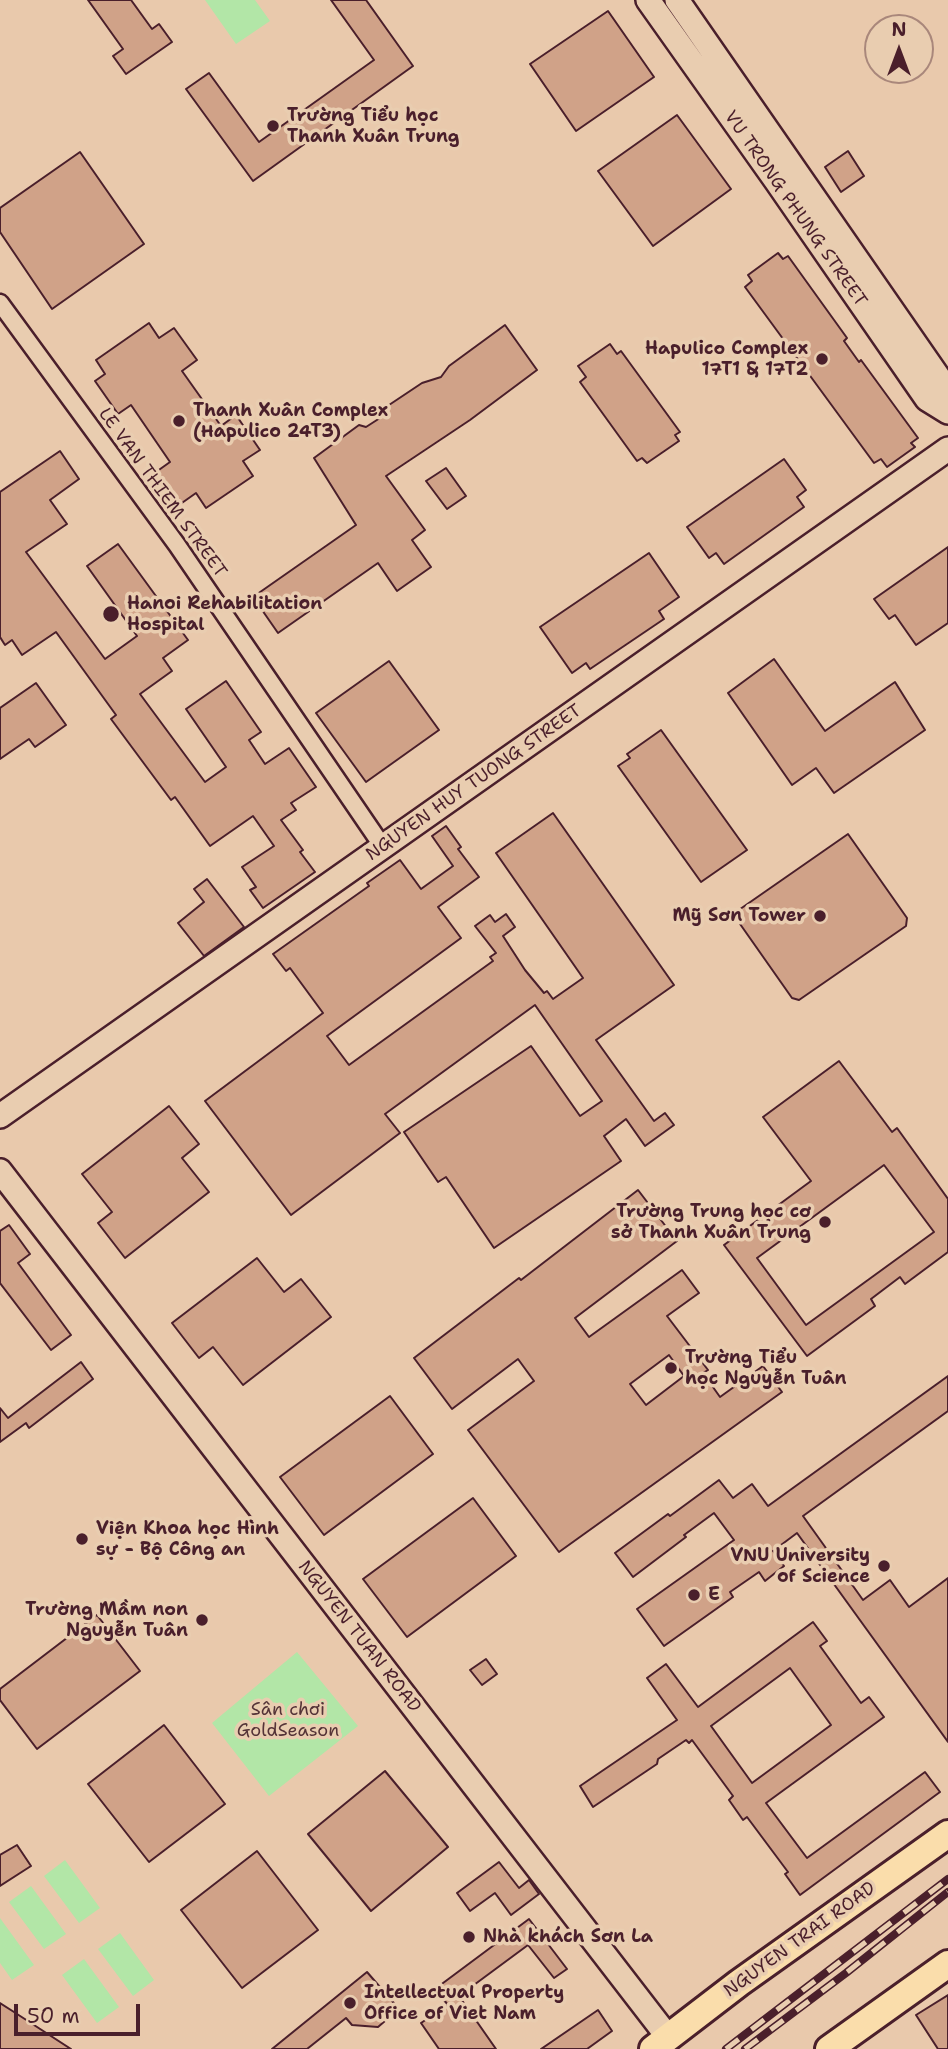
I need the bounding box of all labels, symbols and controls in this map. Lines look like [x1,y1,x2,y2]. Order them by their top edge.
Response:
north arrow [864,14,934,84]
text: N [891,17,907,42]
place label: Trường Tiểu học Thanh Xuân Trung [287,105,459,148]
street label: VU TRONG PHUNG STREET [719,107,871,311]
marker: Trường Tiểu học Thanh Xuân Trung [265,118,281,134]
place label: Hapulico Complex 17T1 & 17T2 [645,338,808,380]
marker: Hapulico Complex 17T1 & 17T2 [814,351,830,367]
place label: Thanh Xuân Complex (Hapulico 24T3) [193,400,388,442]
street label: LE VAN THIEM STREET [93,404,231,582]
marker: Thanh Xuân Complex (Hapulico 24T3) [171,413,187,429]
place label: Hanoi Rehabilitation Hospital [127,593,322,636]
marker: Hanoi Rehabilitation Hospital [101,604,121,624]
street label: NGUYEN HUY TUONG STREET [362,700,586,866]
place label: Mỹ Sơn Tower [673,905,806,927]
marker: Mỹ Sơn Tower [812,908,828,924]
place label: Trường Trung học cơ sở Thanh Xuân Trung [611,1201,811,1244]
marker: Trường Trung học cơ sở Thanh Xuân Trung [817,1214,833,1230]
place label: Trường Tiểu học Nguyễn Tuân [685,1347,846,1390]
marker: Trường Tiểu học Nguyễn Tuân [663,1360,679,1376]
place label: Viện Khoa học Hình sự - Bộ Công an [96,1518,279,1560]
marker: Viện Khoa học Hình sự - Bộ Công an [74,1531,90,1547]
place label: VNU University of Science [730,1545,870,1588]
street label: NGUYEN TUAN ROAD [293,1557,425,1717]
marker: VNU University of Science [876,1558,892,1574]
place label: E [708,1584,720,1606]
marker: E [686,1587,702,1603]
place label: Trường Mầm non Nguyễn Tuân [25,1599,188,1642]
marker: Trường Mầm non Nguyễn Tuân [194,1612,210,1628]
park label: Sân chơi GoldSeason [237,1699,339,1742]
street label: NGUYEN TRAI ROAD [720,1878,880,2002]
place label: Nhà khách Sơn La [483,1926,653,1948]
marker: Nhà khách Sơn La [461,1929,477,1945]
place label: Intellectual Property Office of Viet Nam [364,1982,564,2024]
scale bar [18,1990,144,2034]
marker: Intellectual Property Office of Viet Nam [342,1995,358,2011]
text: 50 m [27,2002,80,2030]

